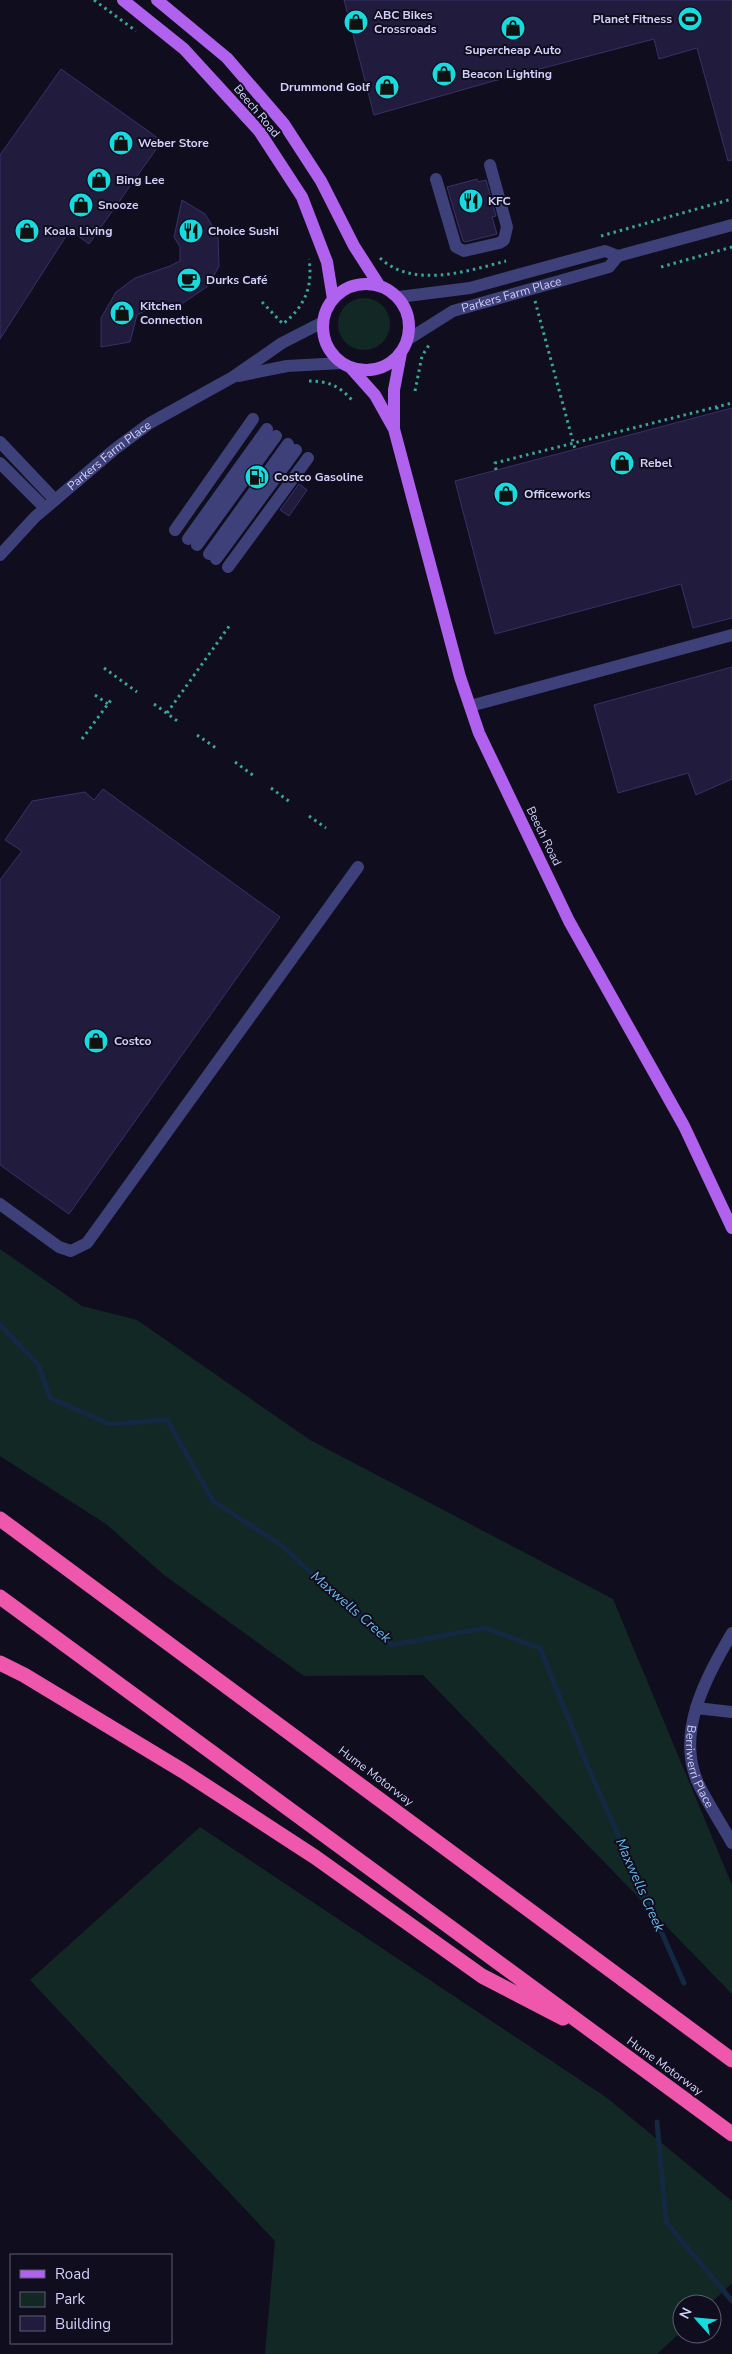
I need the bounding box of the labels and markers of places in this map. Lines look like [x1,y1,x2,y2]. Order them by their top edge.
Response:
sports icon: Planet Fitness [677,6,703,32]
place label: ABC Bikes Crossroads [374,7,437,37]
shop icon: ABC Bikes Crossroads [343,9,369,35]
place label: Planet Fitness [593,11,672,27]
shop icon: Supercheap Auto [500,15,526,41]
place label: Supercheap Auto [465,42,561,58]
shop icon: Beacon Lighting [431,61,457,87]
place label: Beacon Lighting [462,66,552,82]
shop icon: Drummond Golf [374,74,400,100]
place label: Drummond Golf [280,79,371,95]
shop icon: Weber Store [108,130,134,156]
place label: Weber Store [138,135,209,151]
shop icon: Bing Lee [86,167,112,193]
place label: Bing Lee [116,172,165,188]
restaurant icon: KFC [458,188,484,214]
shop icon: Snooze [68,192,94,218]
place label: KFC [488,193,511,209]
place label: Snooze [98,197,139,213]
shop icon: Koala Living [14,218,40,244]
restaurant icon: Choice Sushi [178,218,204,244]
place label: Koala Living [44,223,112,239]
place label: Choice Sushi [208,223,279,239]
cafe icon: Durks Café [176,267,202,293]
place label: Durks Café [206,272,268,288]
place label: Kitchen Connection [140,298,202,328]
shop icon: Kitchen Connection [109,300,135,326]
shop icon: Rebel [609,450,635,476]
place label: Rebel [640,455,672,471]
fuel station icon: Costco Gasoline [244,464,270,490]
place label: Costco Gasoline [274,469,364,485]
shop icon: Officeworks [493,481,519,507]
place label: Officeworks [524,486,591,502]
shop icon: Costco [83,1028,109,1054]
place label: Costco [114,1033,152,1049]

